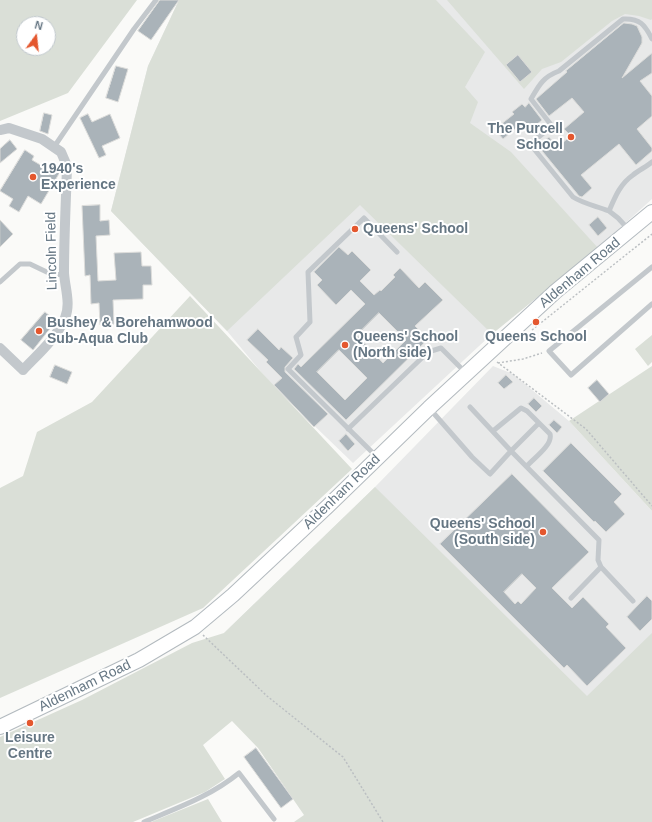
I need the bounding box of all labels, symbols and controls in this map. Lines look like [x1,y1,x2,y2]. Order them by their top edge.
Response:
north arrow [16,16,56,56]
text: N [33,19,44,32]
place label: The Purcell School [488,121,563,154]
marker: The Purcell School [566,132,576,142]
place label: 1940's Experience [41,161,116,194]
marker: 1940's Experience [28,172,38,182]
street label: Lincoln Field [43,212,61,290]
place label: Queens' School [363,221,468,237]
marker: Queens' School [350,224,360,234]
street label: Aldenham Road [536,234,624,312]
place label: Bushey & Borehamwood Sub-Aqua Club [47,315,213,348]
marker: Queens School [531,317,541,327]
marker: Bushey & Borehamwood Sub-Aqua Club [34,326,44,336]
place label: Queens' School (North side) [353,329,458,362]
place label: Queens School [485,329,587,345]
marker: Queens' School (North side) [340,340,350,350]
street label: Aldenham Road [300,451,384,533]
place label: Queens' School (South side) [430,516,535,548]
marker: Queens' School (South side) [538,527,548,537]
street label: Aldenham Road [36,656,134,716]
marker: Leisure Centre [25,718,35,728]
place label: Leisure Centre [5,730,55,762]

